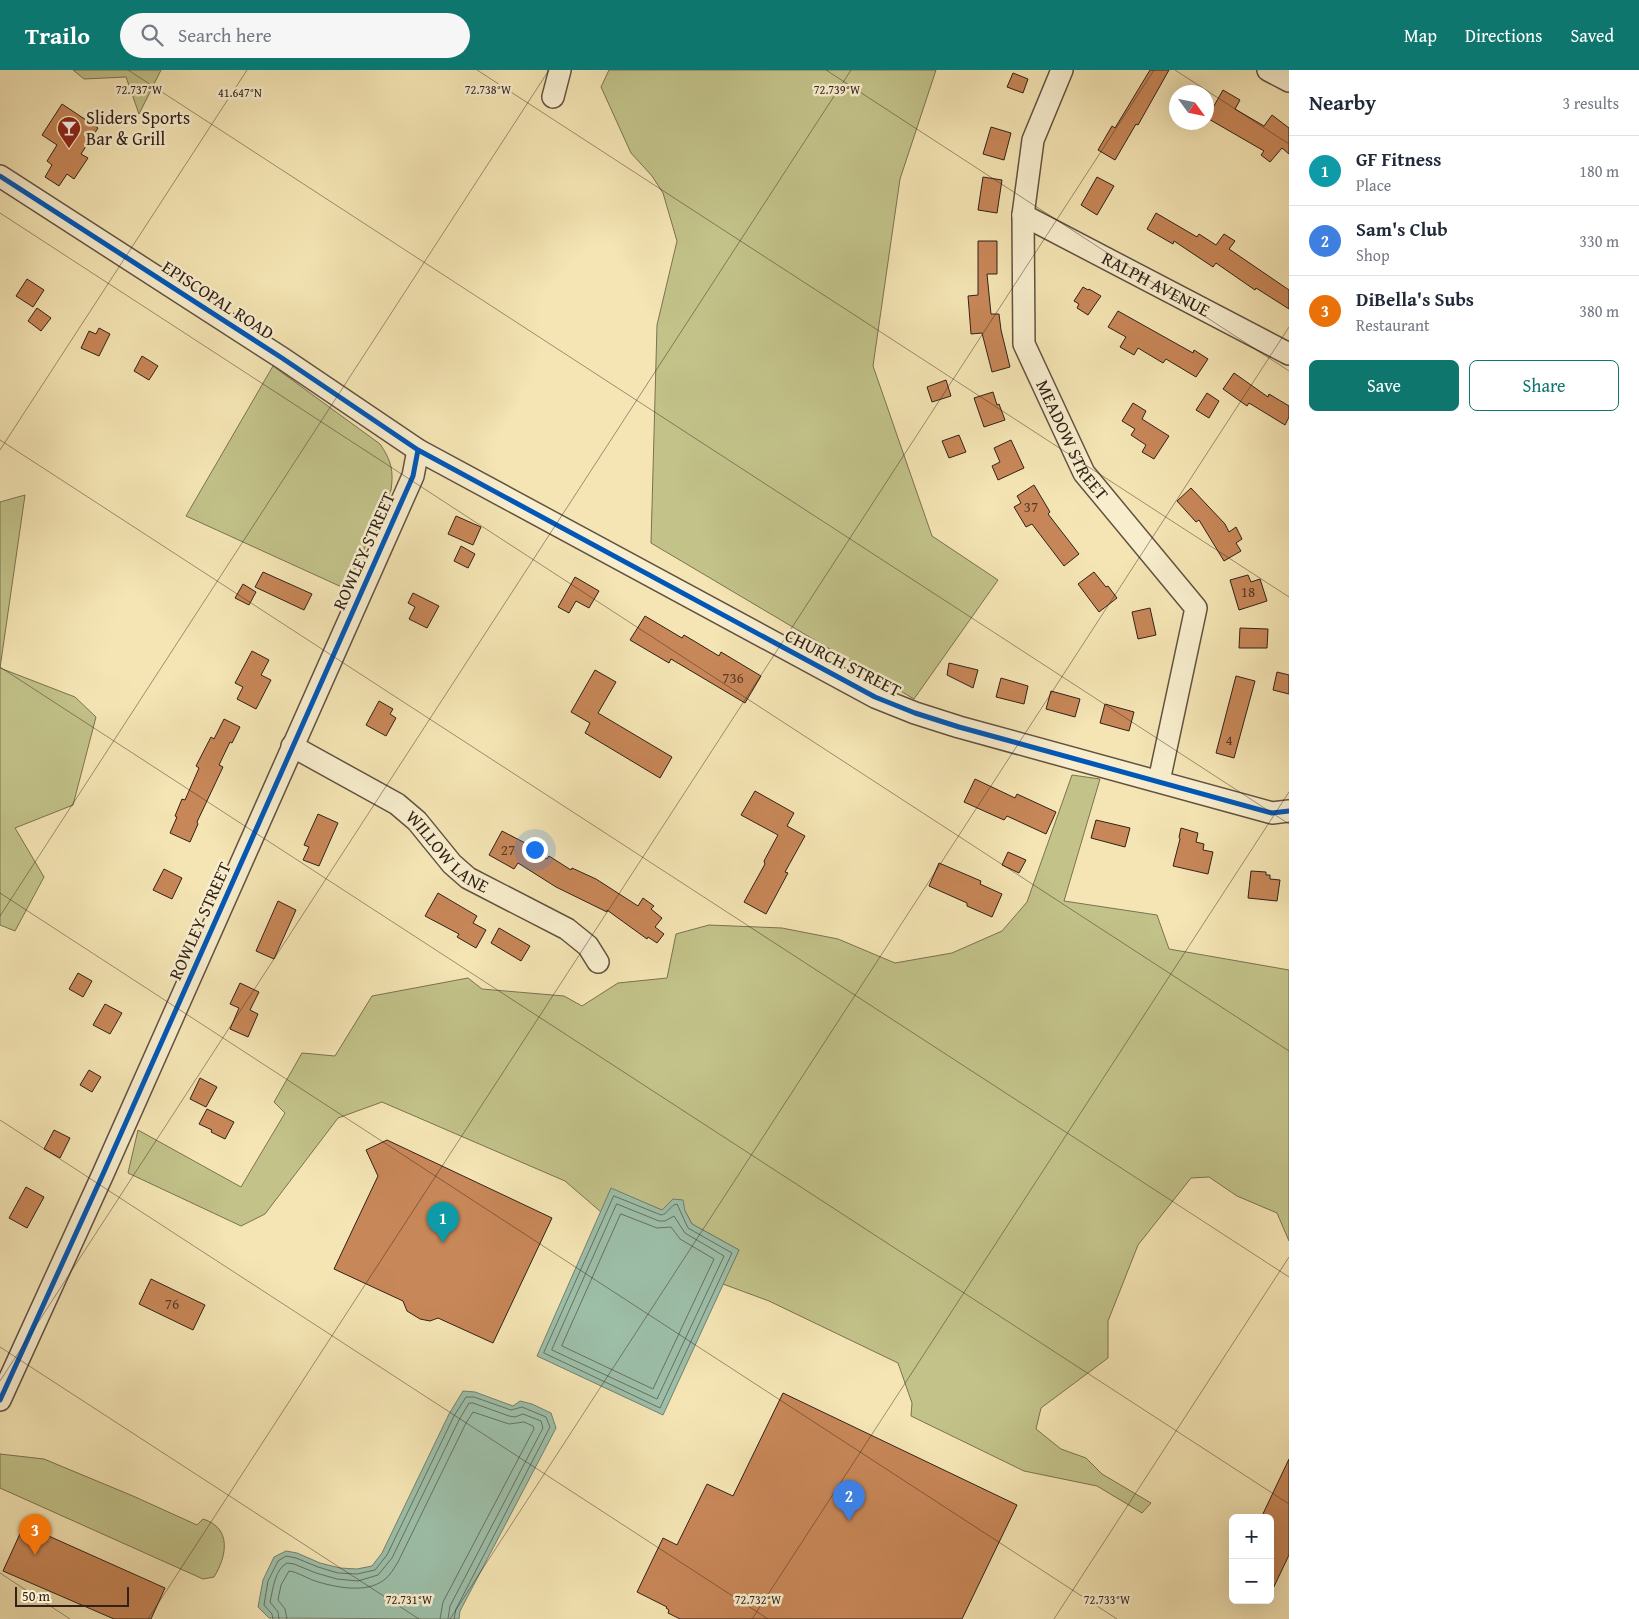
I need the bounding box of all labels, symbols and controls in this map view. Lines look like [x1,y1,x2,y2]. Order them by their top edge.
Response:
search box [120,13,470,58]
text: Trailo [25,18,90,53]
icon: search [138,21,166,49]
text: Search here [178,21,272,49]
text: Map [1404,22,1437,49]
text: Directions [1465,22,1542,49]
text: Saved [1570,22,1614,49]
text: 72.737°W [116,81,163,98]
text: 72.738°W [465,81,512,98]
text: 72.739°W [814,81,861,98]
text: 41.647°N [218,84,262,101]
north arrow [1169,85,1214,130]
text: Nearby [1309,87,1376,118]
text: 3 results [1562,91,1619,115]
place label: Sliders Sports Bar & Grill [86,104,190,152]
bar icon: Sliders Sports Bar & Grill [56,115,82,149]
text: GF Fitness [1356,145,1441,173]
text: 1 [1321,159,1329,183]
text: 180 m [1579,159,1619,183]
text: Place [1356,173,1391,197]
text: Sam's Club [1356,215,1448,243]
text: 2 [1321,229,1329,253]
text: 330 m [1579,229,1619,253]
text: Shop [1356,243,1390,267]
street label: RALPH AVENUE [1097,245,1215,324]
street label: EPISCOPAL ROAD [157,253,280,346]
text: DiBella's Subs [1356,285,1474,313]
text: 3 [1321,299,1329,323]
text: 380 m [1579,299,1619,323]
text: Restaurant [1356,313,1430,337]
button: Save [1309,360,1459,411]
button: Share [1469,360,1619,411]
street label: MEADOW STREET [1029,375,1115,506]
street label: ROWLEY STREET [325,487,402,614]
house number: 37 [1024,496,1038,517]
house number: 18 [1241,581,1255,602]
street label: CHURCH STREET [780,622,906,703]
house number: 736 [722,667,744,688]
house number: 4 [1225,729,1233,750]
street label: WILLOW LANE [400,803,494,899]
your location [522,837,548,863]
house number: 27 [501,839,515,860]
street label: ROWLEY STREET [161,857,238,984]
pin: 1 [427,1202,459,1243]
house number: 76 [165,1293,179,1314]
pin: 2 [833,1480,865,1521]
pin: 3 [19,1514,51,1555]
map controls [1229,1514,1274,1604]
button: + [1229,1514,1274,1559]
button: − [1229,1559,1274,1604]
scale bar [15,1584,129,1607]
text: 50 m [22,1586,50,1606]
text: 72.731°W [386,1591,433,1608]
text: 72.732°W [735,1591,782,1608]
text: 72.733°W [1084,1591,1131,1608]

